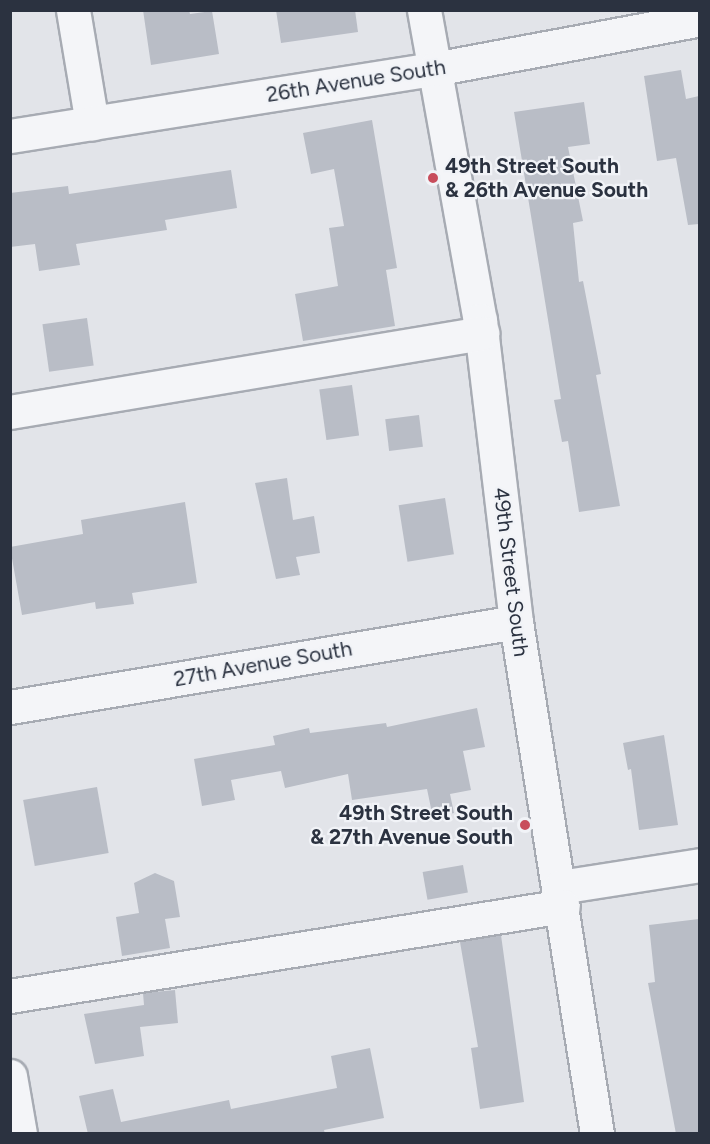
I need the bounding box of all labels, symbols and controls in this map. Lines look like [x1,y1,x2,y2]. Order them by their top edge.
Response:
street label: 26th Avenue South [265,54,447,108]
place label: 49th Street South & 26th Avenue South [445,153,648,203]
marker: 49th Street South & 26th Avenue South [426,171,440,185]
street label: 49th Street South [488,486,534,658]
street label: 27th Avenue South [172,636,354,692]
place label: 49th Street South & 27th Avenue South [310,800,513,850]
marker: 49th Street South & 27th Avenue South [518,818,532,832]

